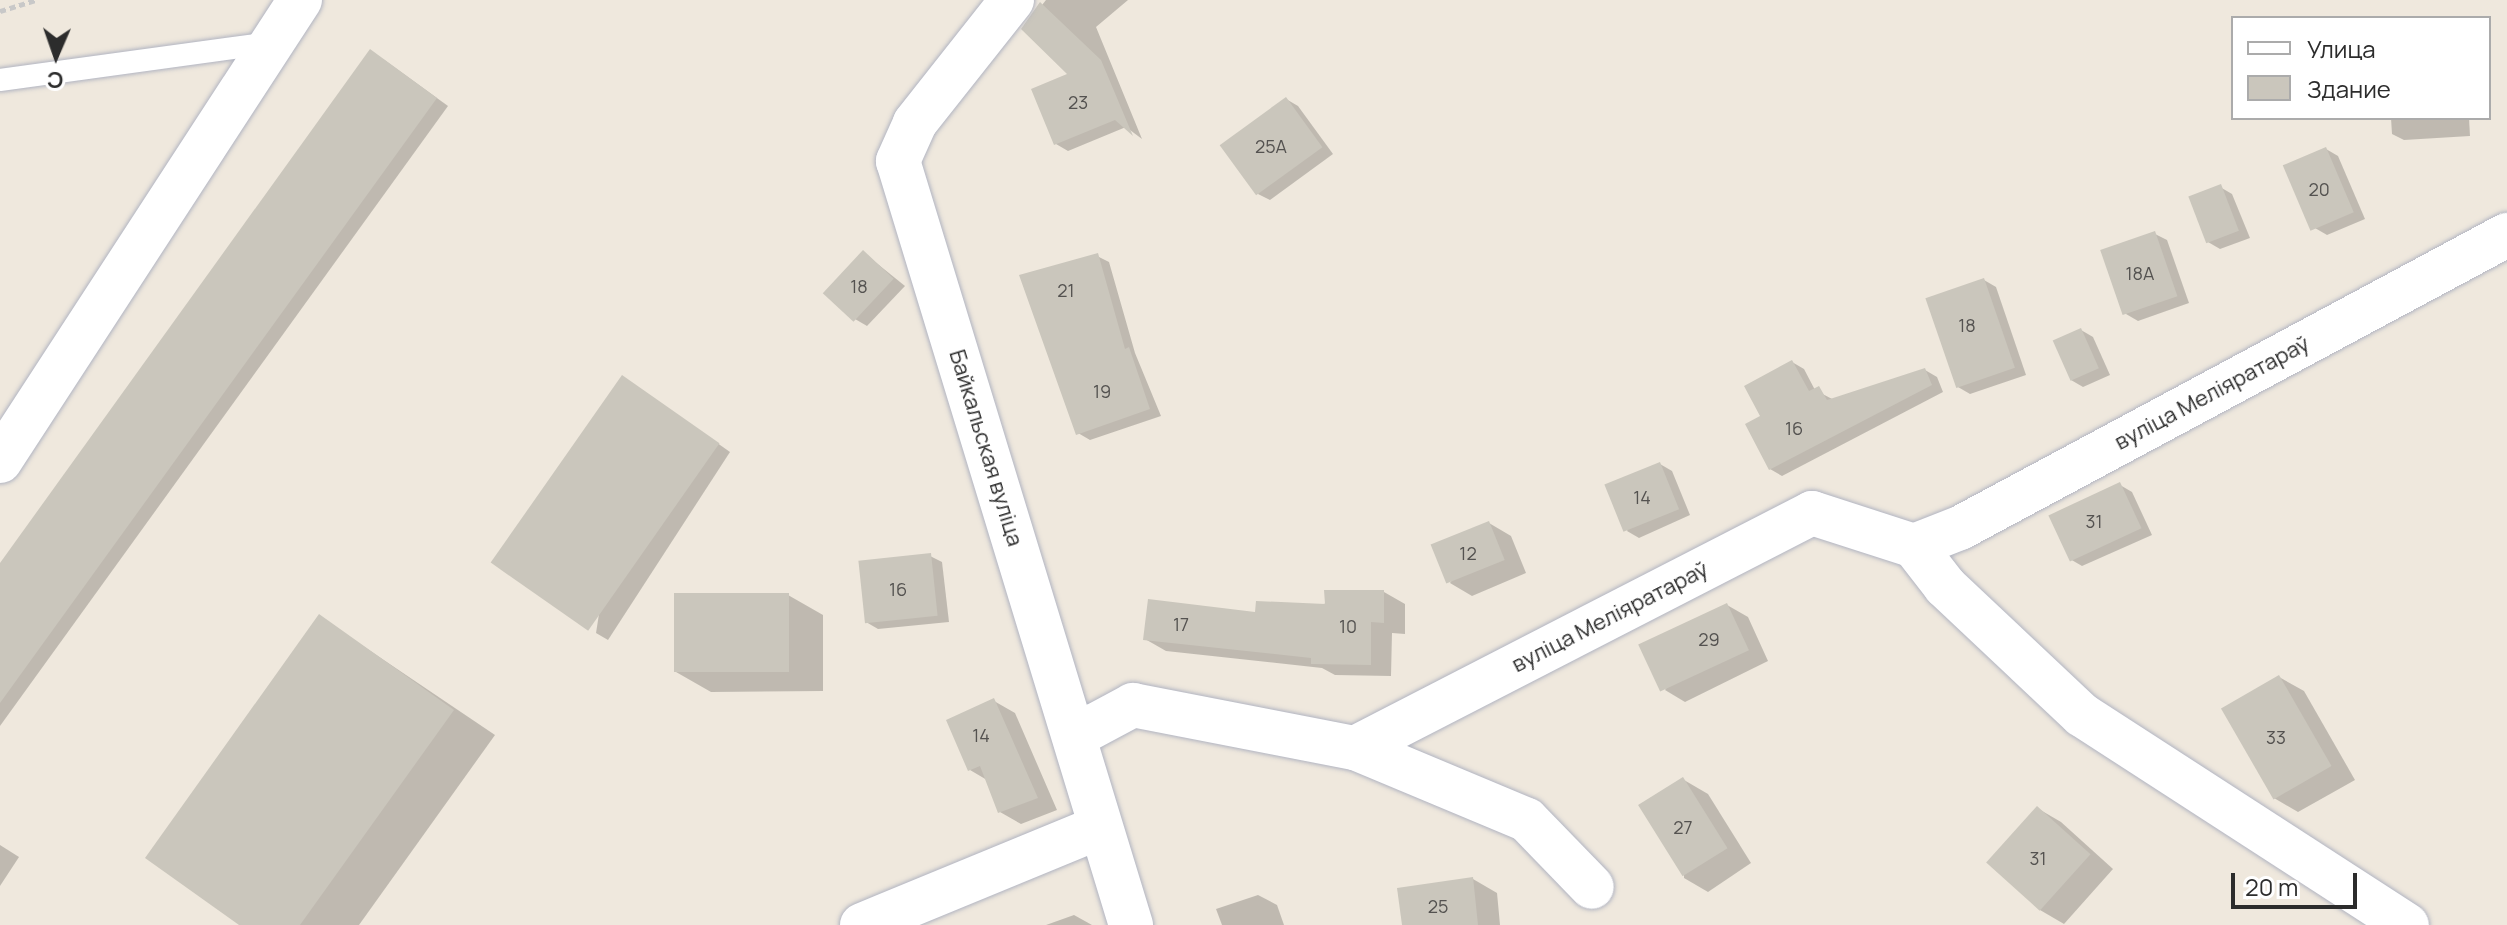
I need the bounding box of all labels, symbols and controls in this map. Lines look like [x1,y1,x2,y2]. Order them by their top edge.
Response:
north arrow [16,16,96,96]
legend [2231,16,2491,120]
text: Улица [2307,32,2376,65]
text: С [47,65,64,95]
text: Здание [2307,72,2391,105]
house number: 23 [1068,91,1088,113]
house number: 25А [1255,135,1287,157]
house number: 20 [2308,178,2330,200]
house number: 18А [2126,262,2154,284]
house number: 18 [850,275,868,297]
house number: 21 [1057,279,1075,301]
house number: 18 [1958,314,1976,336]
street label: вуліца Меліяратараў [2110,330,2314,456]
street label: Байкальская вуліца [944,347,1028,549]
house number: 19 [1093,380,1111,402]
house number: 16 [1785,417,1803,439]
house number: 14 [1633,486,1651,508]
house number: 31 [2086,510,2102,532]
house number: 12 [1459,542,1477,564]
street label: вуліца Меліяратараў [1508,556,1712,678]
house number: 16 [889,578,907,600]
house number: 17 [1173,613,1189,635]
house number: 10 [1339,615,1357,637]
house number: 29 [1698,628,1720,650]
house number: 14 [972,724,990,746]
house number: 33 [2266,726,2286,748]
house number: 27 [1673,816,1693,838]
house number: 31 [2030,847,2046,869]
scale bar [2235,857,2361,907]
text: 20 m [2245,870,2298,903]
house number: 25 [1428,895,1448,917]

